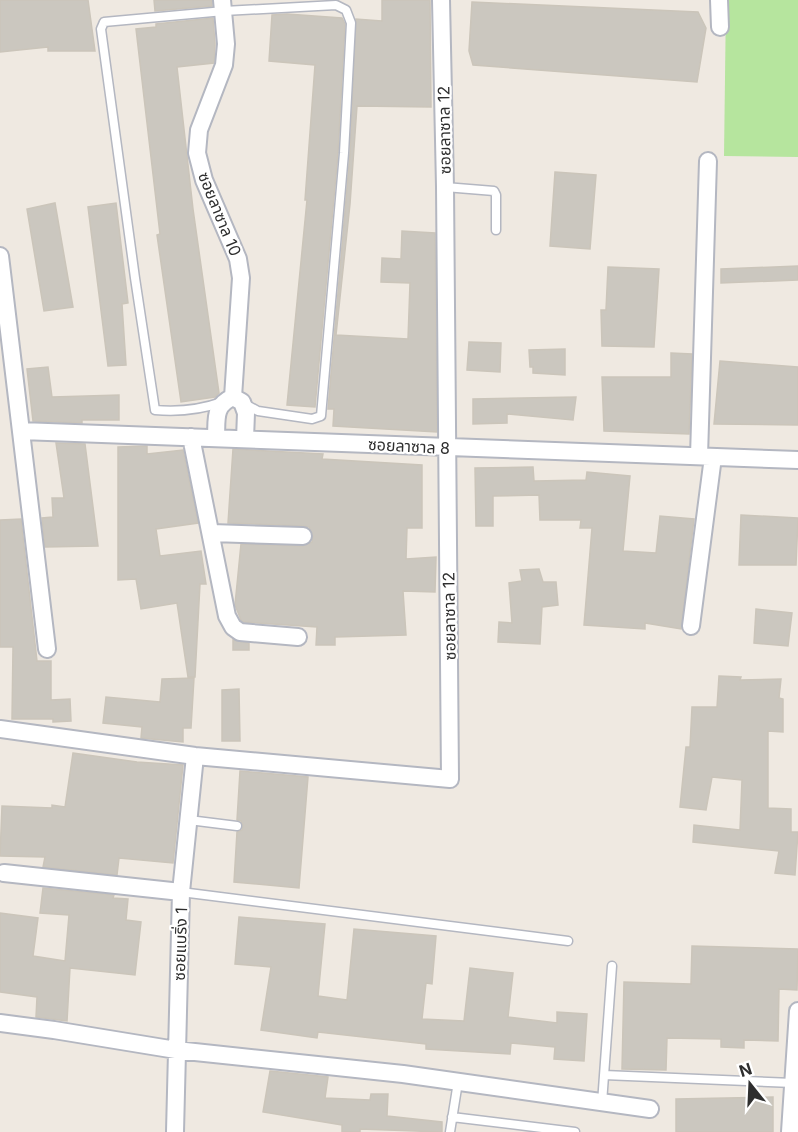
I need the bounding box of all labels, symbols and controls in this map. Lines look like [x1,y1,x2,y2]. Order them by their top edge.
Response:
street label: ซอยลาซาล 12 [433,86,455,174]
street label: ซอยลาซาล 10 [194,169,246,259]
street label: ซอยลาซาล 8 [367,434,451,458]
street label: ซอยลาซาล 12 [438,572,460,660]
street label: ซอยแบริ่ง 1 [169,907,191,981]
north arrow [720,1054,780,1114]
text: N [736,1058,754,1081]

